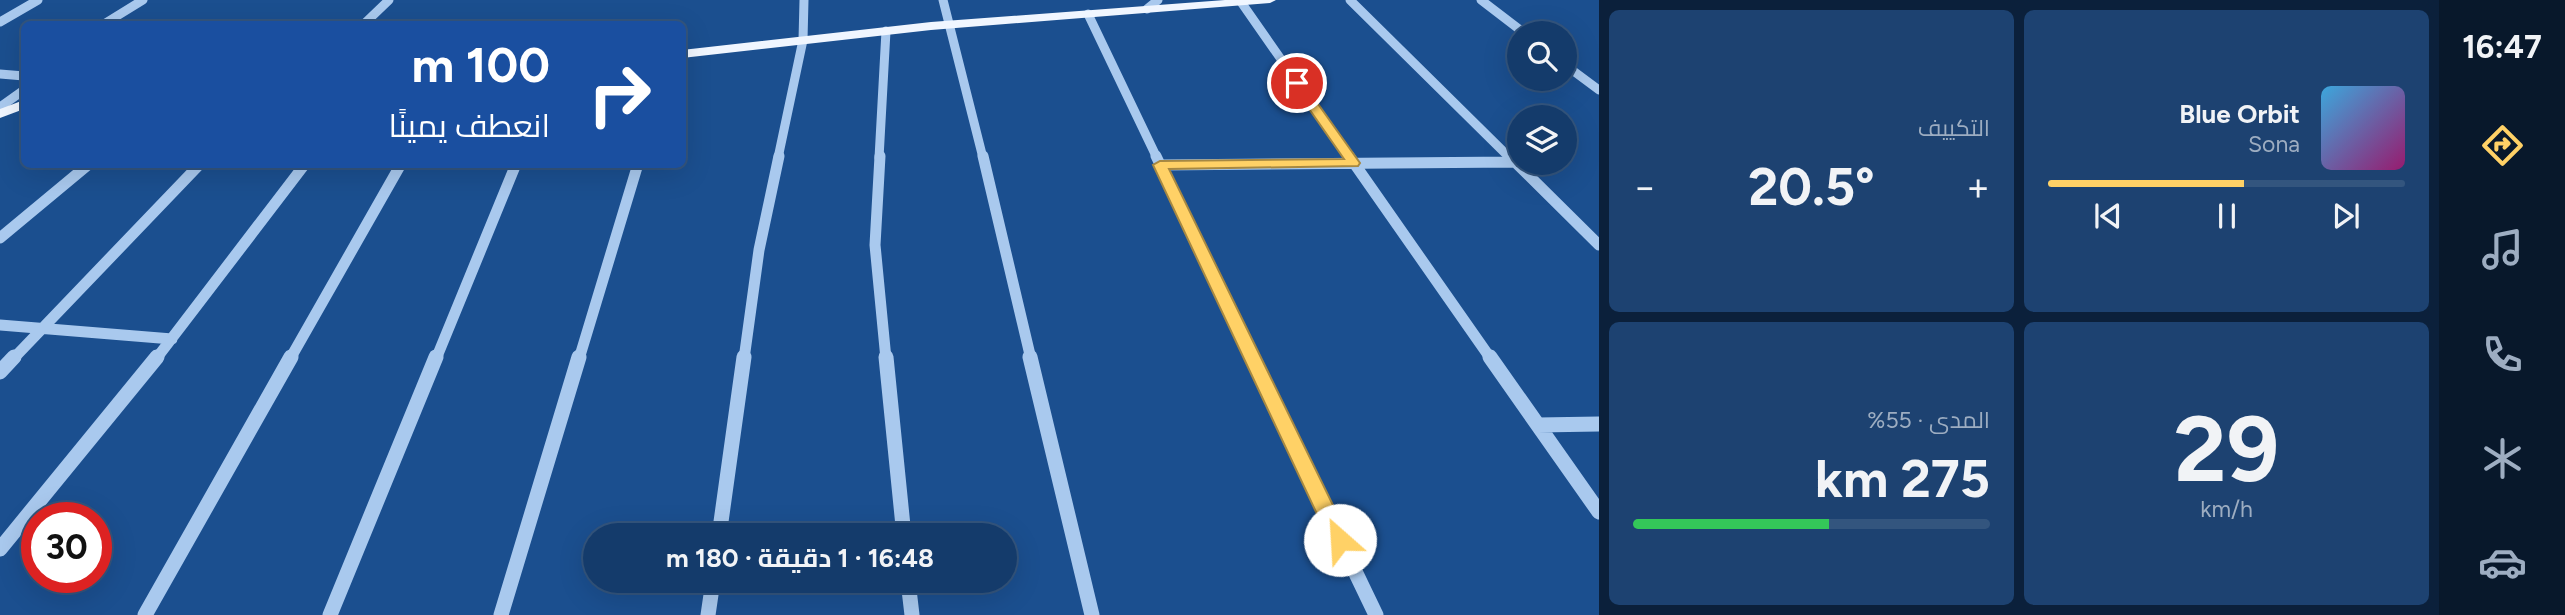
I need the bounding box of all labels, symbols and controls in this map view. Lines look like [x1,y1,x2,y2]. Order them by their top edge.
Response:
map controls [1507,21,1577,175]
button: search [1507,21,1577,91]
text: 16:47 [2462,28,2542,66]
text: 100 m [411,35,550,94]
icon: right [574,49,665,140]
pin [1267,53,1327,113]
icon: arrive [1278,64,1316,102]
text: Blue Orbit [2179,98,2300,130]
button: layers [1507,105,1577,175]
text: انعطف يمينًا [388,107,550,145]
text: التكييف [1918,114,1990,142]
icon: directions [2478,121,2527,170]
text: Sona [2248,130,2300,158]
text: 20.5° [1748,156,1875,218]
text: − [1633,164,1657,210]
text: + [1966,164,1990,210]
icon: previous [2089,197,2127,235]
icon: pause [2208,197,2246,235]
icon: next [2327,197,2365,235]
icon: music [2478,225,2527,274]
icon: phone [2478,330,2527,379]
text: 29 [2174,395,2279,504]
text: المدى · 55% [1867,406,1990,434]
icon: climate [2478,434,2527,483]
text: 275 km [1815,448,1990,510]
text: km/h [2200,495,2253,523]
speed limit sign: 30 [21,502,112,593]
position arrow [1303,503,1377,577]
icon: car [2478,538,2527,587]
text: 16:48 · 1 دقيقة · 180 m [666,542,934,574]

